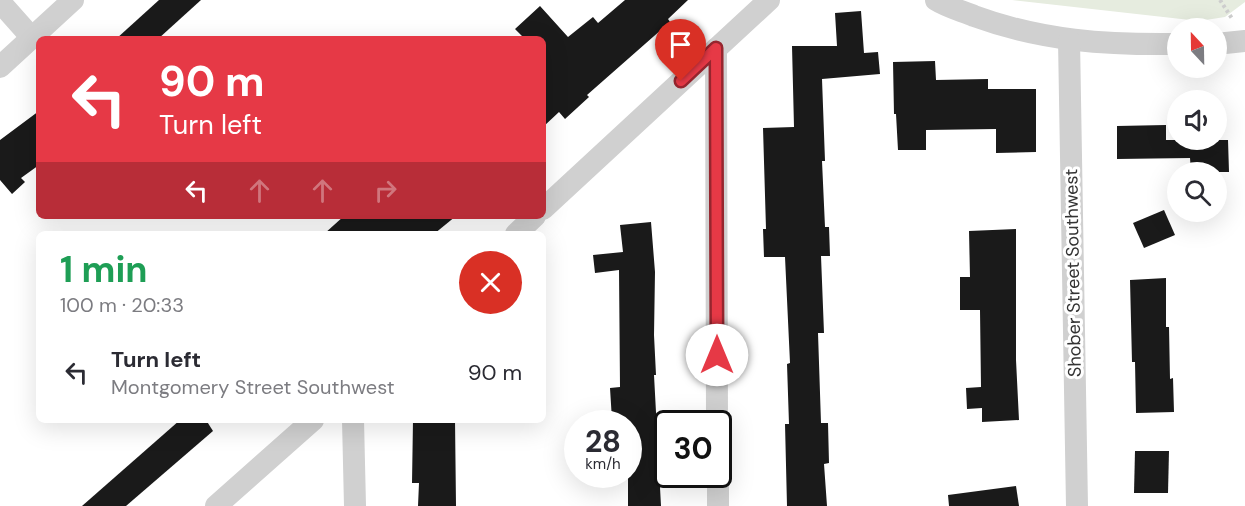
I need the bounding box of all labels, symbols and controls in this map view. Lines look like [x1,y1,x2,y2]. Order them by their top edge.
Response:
north arrow [1167,18,1227,78]
map controls [1167,18,1227,222]
pin [655,19,706,81]
icon: arrive [664,28,697,61]
text: 90 m [159,54,265,109]
icon: left [60,60,138,138]
button: sound [1167,90,1227,150]
text: Turn left [159,107,262,142]
button: search [1167,162,1227,222]
street label: Shober Street Southwest [1059,169,1087,377]
icon: left [180,174,213,207]
icon: ahead [243,174,276,207]
icon: ahead [306,174,339,207]
icon: right [369,174,402,207]
text: 1 min [60,246,148,293]
button: close [459,251,522,314]
text: 100 m · 20:33 [60,292,184,318]
position arrow [685,323,749,387]
text: Turn left [111,345,201,374]
icon: left [60,356,93,389]
text: 90 m [468,358,522,387]
text: Montgomery Street Southwest [111,374,395,400]
speed limit sign: 30 [654,410,732,488]
text: 28 [585,422,621,461]
text: km/h [585,454,621,474]

